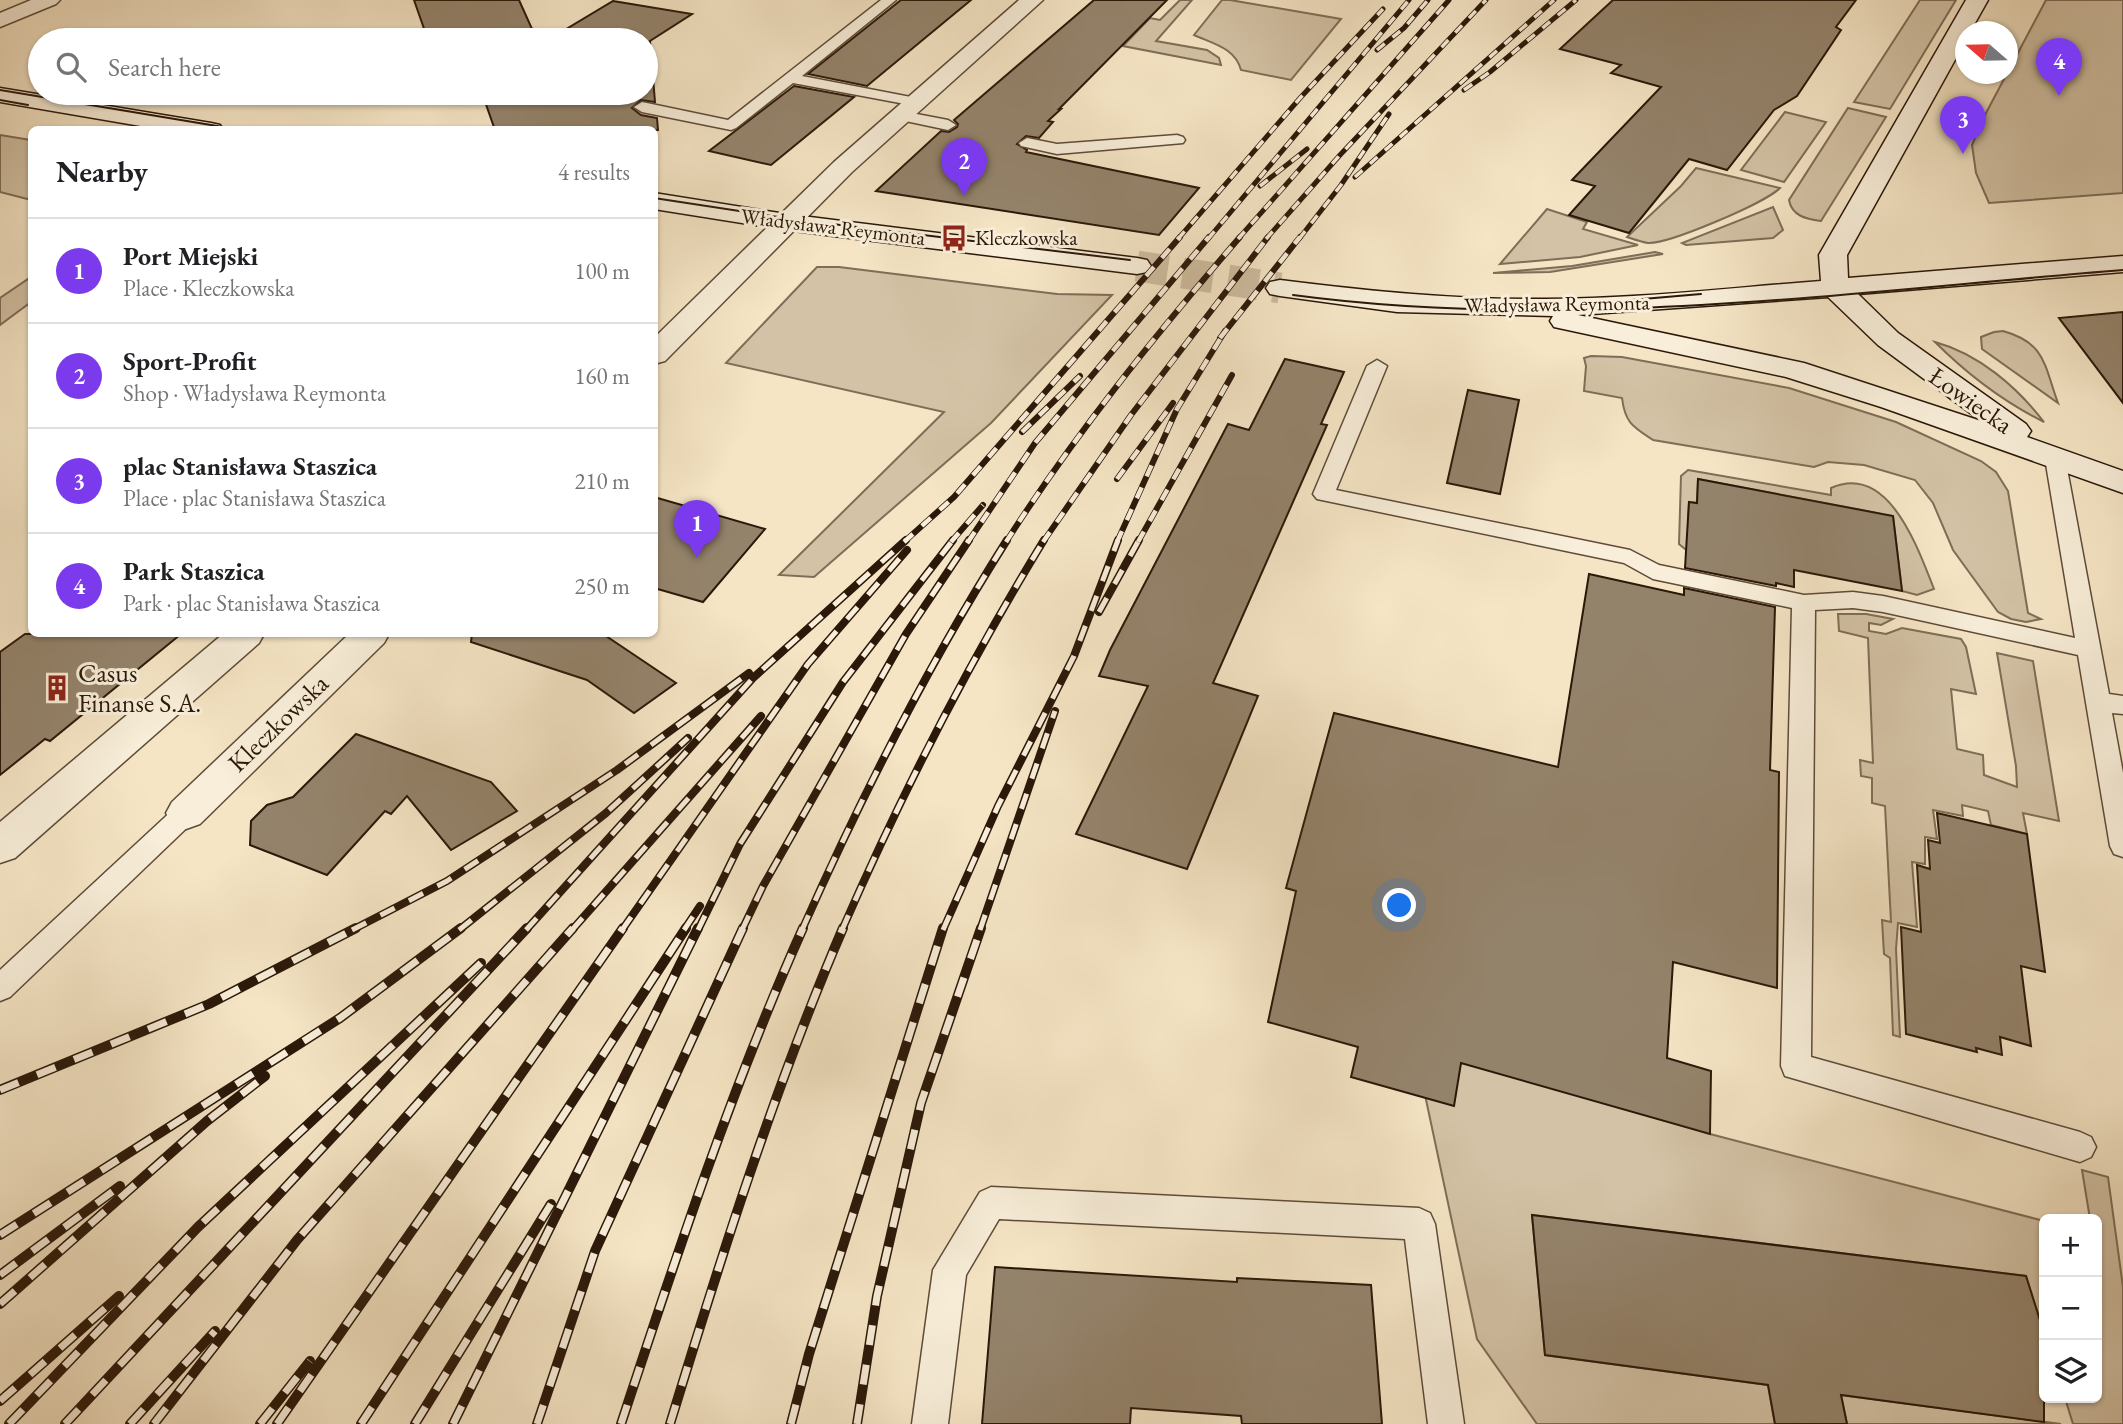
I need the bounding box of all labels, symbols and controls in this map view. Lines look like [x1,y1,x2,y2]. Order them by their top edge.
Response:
north arrow [1955,21,2018,84]
search box [28,28,658,105]
pin: 4 [2036,38,2082,96]
icon: search [52,48,90,86]
text: Search here [108,50,221,84]
pin: 3 [1940,96,1986,154]
pin: 2 [941,138,987,196]
text: Nearby [56,152,148,191]
text: 4 results [558,157,630,187]
street label: Władysława Reymonta [739,202,927,251]
bus stop icon: Kleczkowska [939,223,969,253]
place label: Kleczkowska [975,224,1078,251]
text: Port Miejski [123,239,258,273]
text: 1 [73,256,85,286]
text: 100 m [574,256,630,286]
text: Place · Kleczkowska [123,273,294,303]
street label: Władysława Reymonta [1464,288,1651,319]
text: Sport-Profit [123,344,256,378]
street label: Łowiecka [1922,359,2020,441]
text: 2 [73,361,85,391]
text: 160 m [574,361,630,391]
text: Shop · Władysława Reymonta [123,378,386,408]
text: plac Stanisława Staszica [123,449,377,483]
text: 3 [73,466,85,496]
text: 210 m [574,466,630,496]
text: Place · plac Stanisława Staszica [123,483,386,513]
pin: 1 [674,500,720,558]
text: Park Staszica [123,554,265,588]
text: 4 [73,571,85,601]
text: 250 m [574,571,630,601]
text: Park · plac Stanisława Staszica [123,588,380,618]
place label: Casus Finanse S.A. [78,656,201,720]
street label: Kleczkowska [221,666,336,779]
building icon: Casus Finanse S.A. [42,673,72,703]
your location [1382,888,1416,922]
map controls [2039,1214,2102,1403]
button: + [2039,1214,2102,1277]
button: − [2039,1277,2102,1340]
button: layers [2039,1340,2102,1403]

